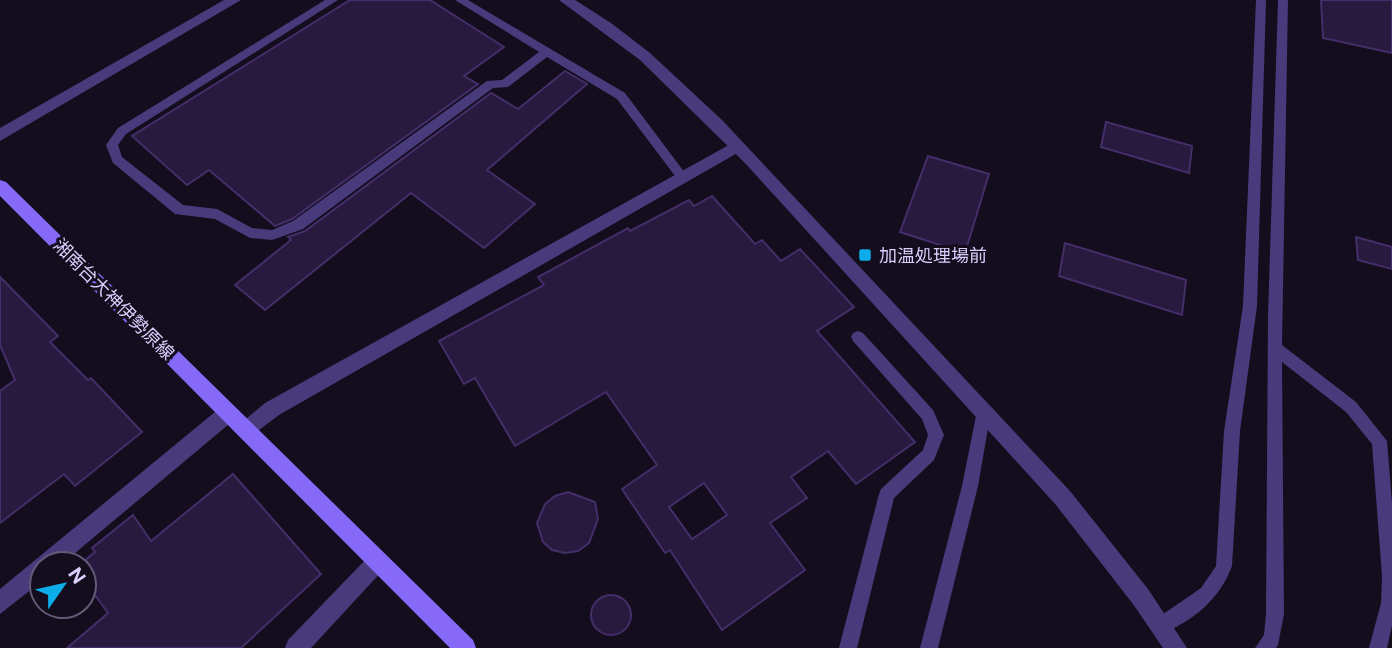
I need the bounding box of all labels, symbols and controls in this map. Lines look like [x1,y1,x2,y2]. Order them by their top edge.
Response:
street label: 湘南台大神伊勢原線 [49,234,179,364]
place label: 加温処理場前 [879,245,987,266]
marker: 加温処理場前 [857,247,873,263]
north arrow [28,550,98,620]
text: N [64,563,90,588]

